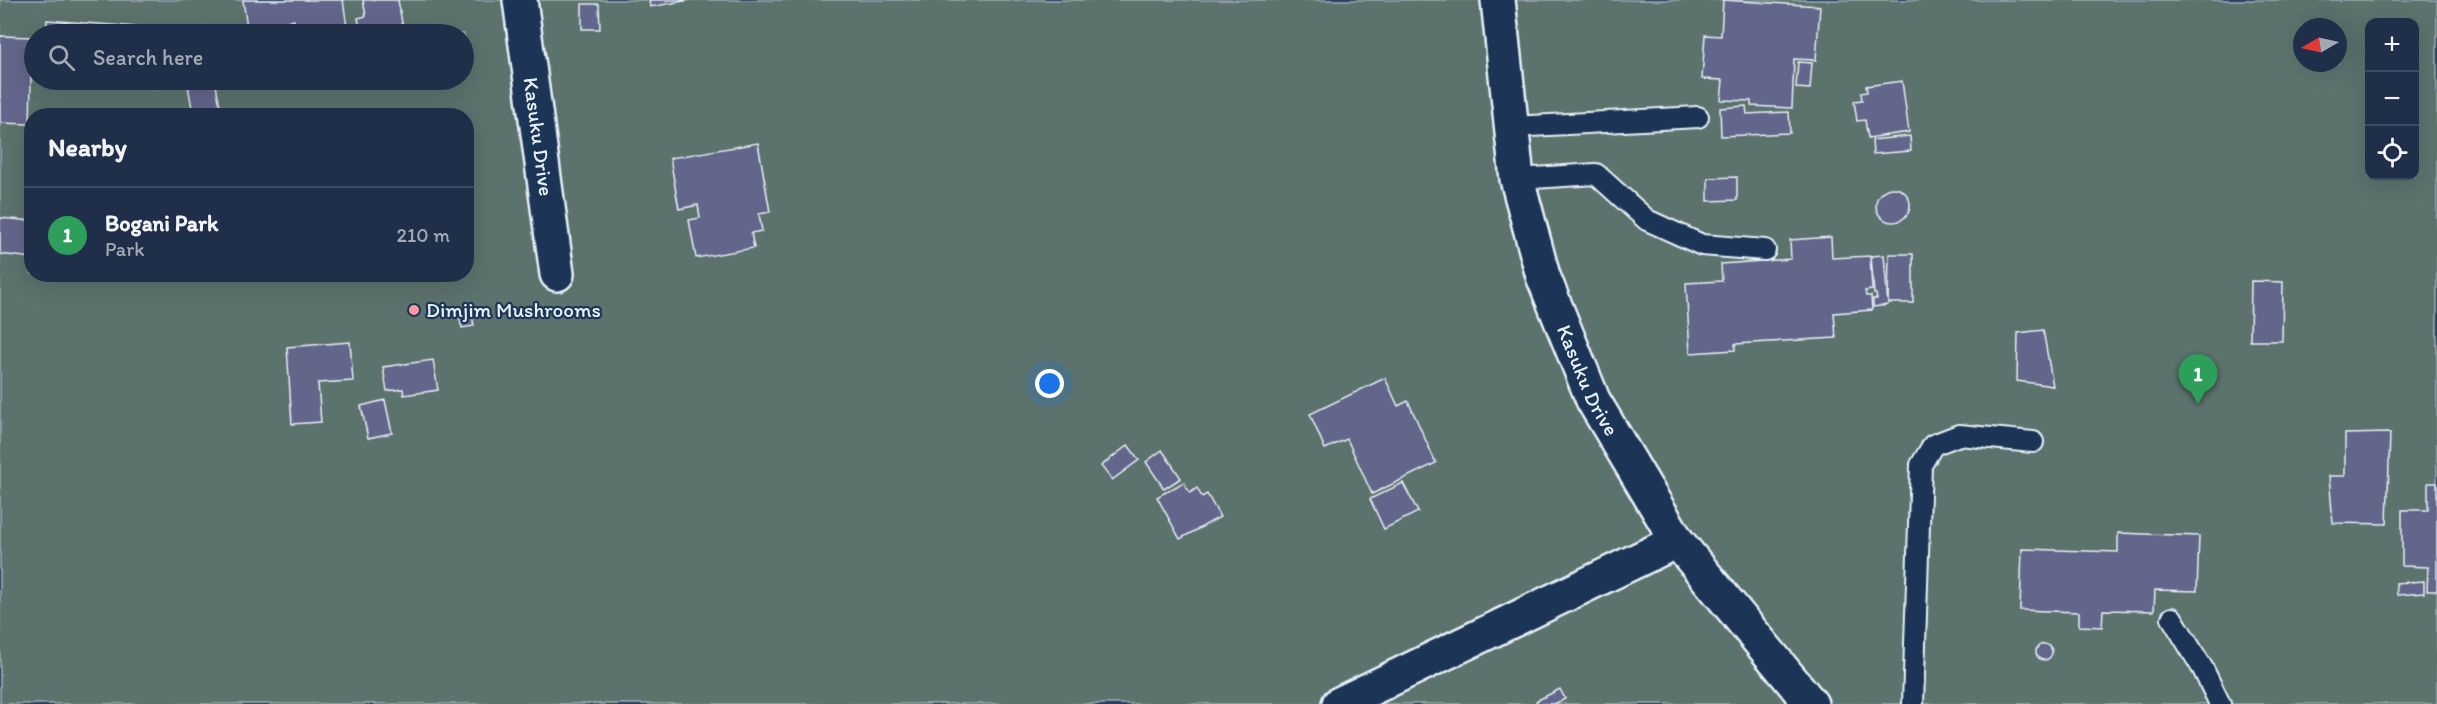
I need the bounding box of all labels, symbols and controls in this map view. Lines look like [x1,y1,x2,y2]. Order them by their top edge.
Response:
north arrow [2293,18,2347,72]
map controls [2365,18,2419,180]
button: + [2365,18,2419,72]
search box [24,24,474,90]
icon: search [45,41,78,74]
text: Search here [93,44,203,71]
button: − [2365,72,2419,126]
street label: Kasuku Drive [519,76,559,198]
button: locate [2365,126,2419,180]
text: Nearby [48,131,127,163]
text: Bogani Park [105,210,218,237]
text: 1 [63,223,72,247]
text: 210 m [397,223,450,247]
text: Park [105,237,144,261]
place label: Dimjim Mushrooms [426,297,601,322]
marker: Dimjim Mushrooms [407,303,421,317]
street label: Kasuku Drive [1552,321,1625,440]
pin: 1 [2178,354,2218,404]
your location [1035,369,1064,398]

